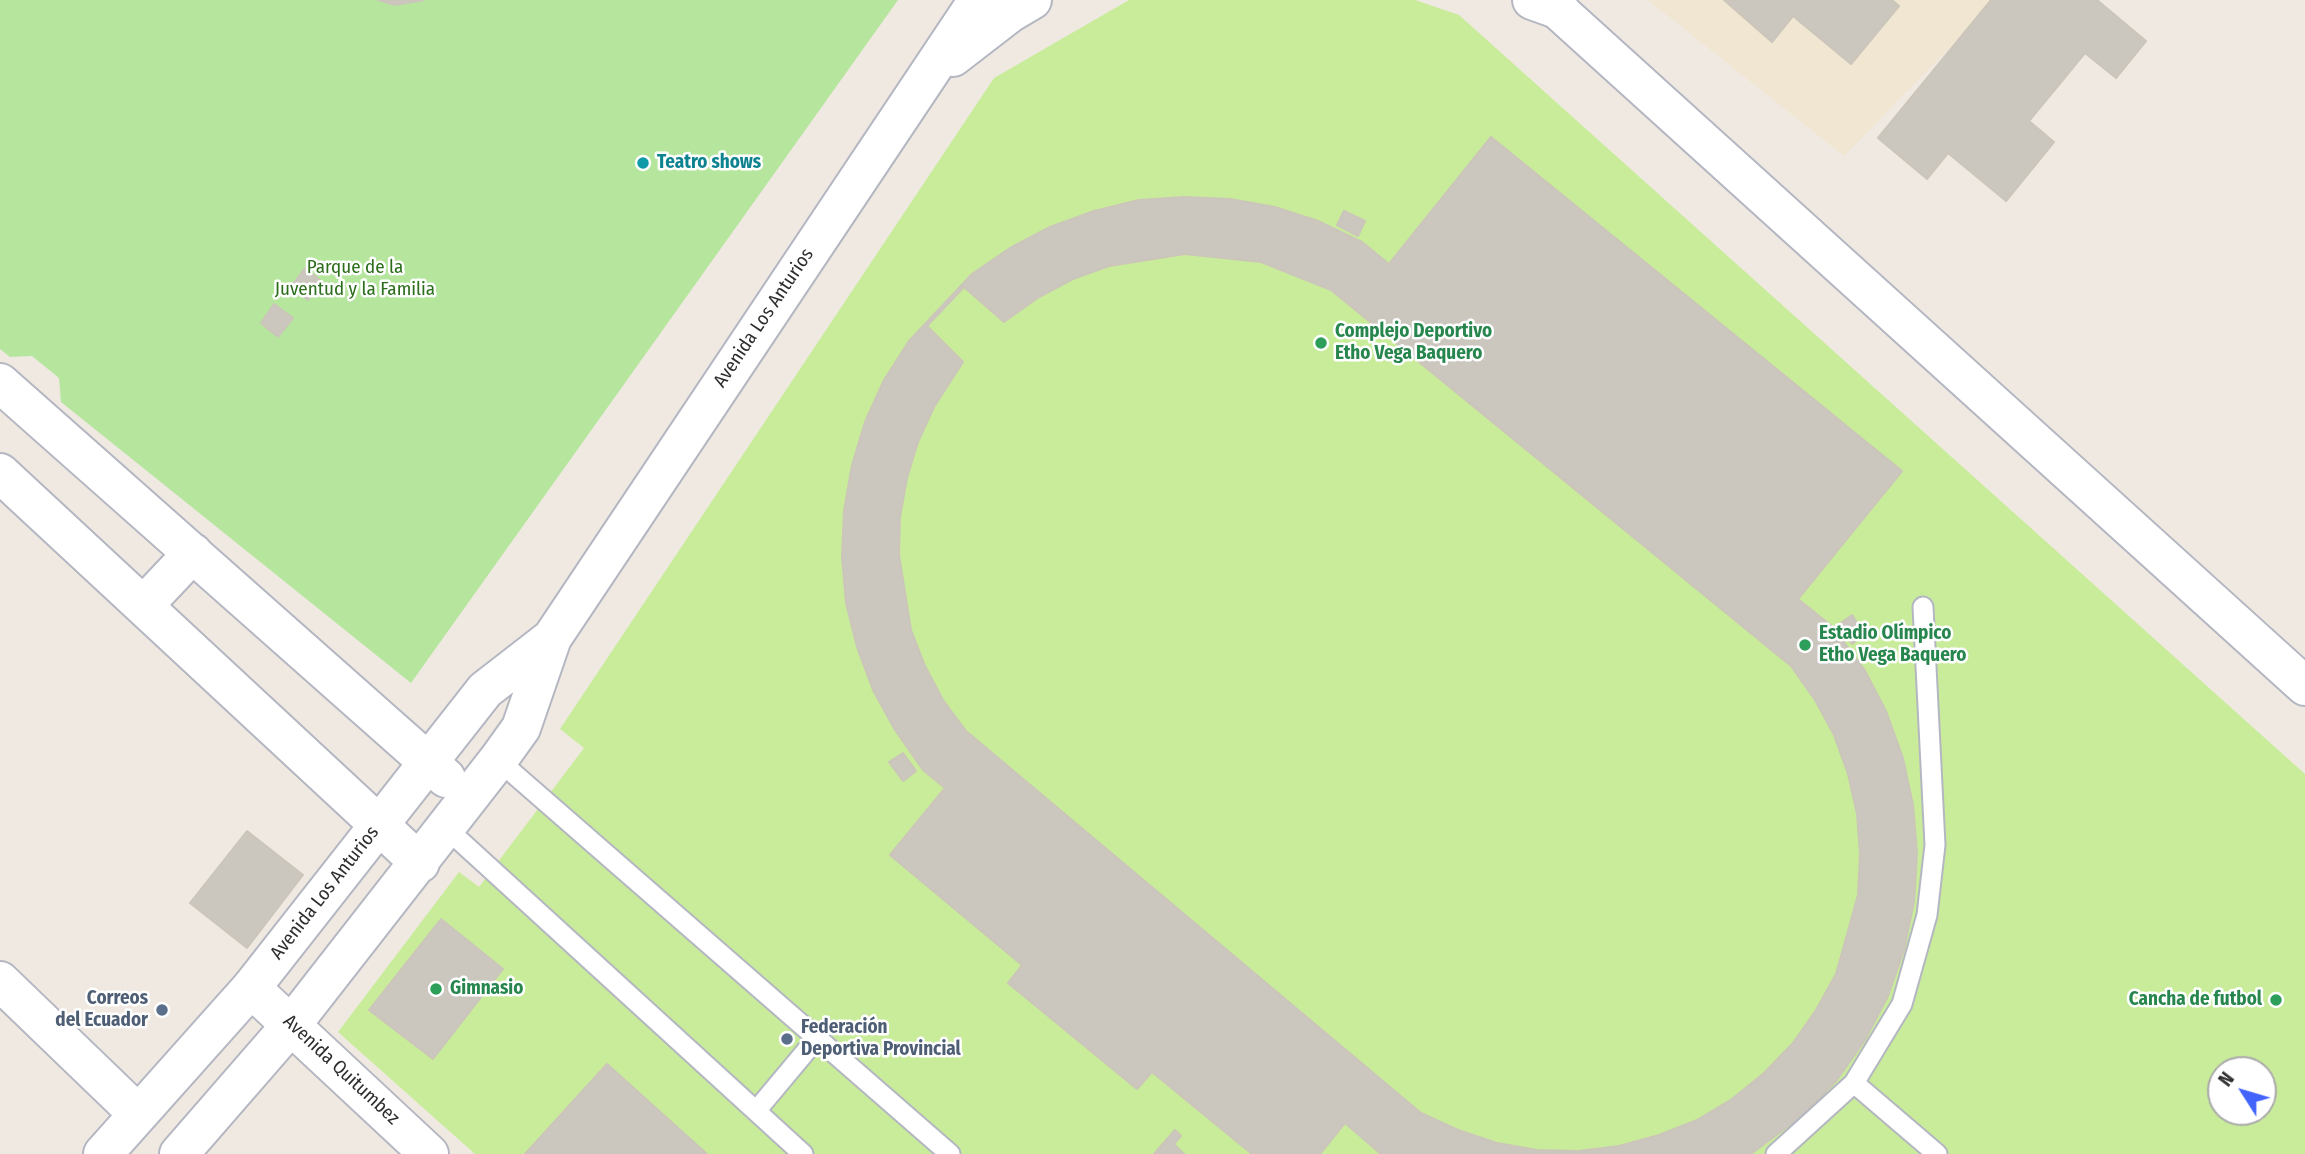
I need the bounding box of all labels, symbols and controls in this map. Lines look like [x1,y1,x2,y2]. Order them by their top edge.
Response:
place label: Teatro shows [657,152,761,174]
marker: Teatro shows [635,155,651,171]
street label: Avenida Los Anturios [709,244,819,392]
park label: Parque de la Juventud y la Familia [275,257,435,301]
place label: Complejo Deportivo Etho Vega Baquero [1335,321,1492,365]
marker: Complejo Deportivo Etho Vega Baquero [1313,335,1329,351]
place label: Estadio Olímpico Etho Vega Baquero [1819,623,1966,667]
marker: Estadio Olímpico Etho Vega Baquero [1797,637,1813,653]
street label: Avenida Los Anturios [266,822,384,964]
place label: Gimnasio [450,978,523,1000]
marker: Gimnasio [428,981,444,997]
place label: Correos del Ecuador [55,988,148,1032]
place label: Cancha de futbol [2129,989,2262,1011]
marker: Cancha de futbol [2268,992,2284,1008]
marker: Correos del Ecuador [154,1002,170,1018]
street label: Avenida Quitumbez [278,1010,404,1130]
place label: Federación Deportiva Provincial [801,1017,961,1061]
marker: Federación Deportiva Provincial [779,1031,795,1047]
north arrow [2207,1056,2277,1126]
text: N [2214,1068,2239,1091]

